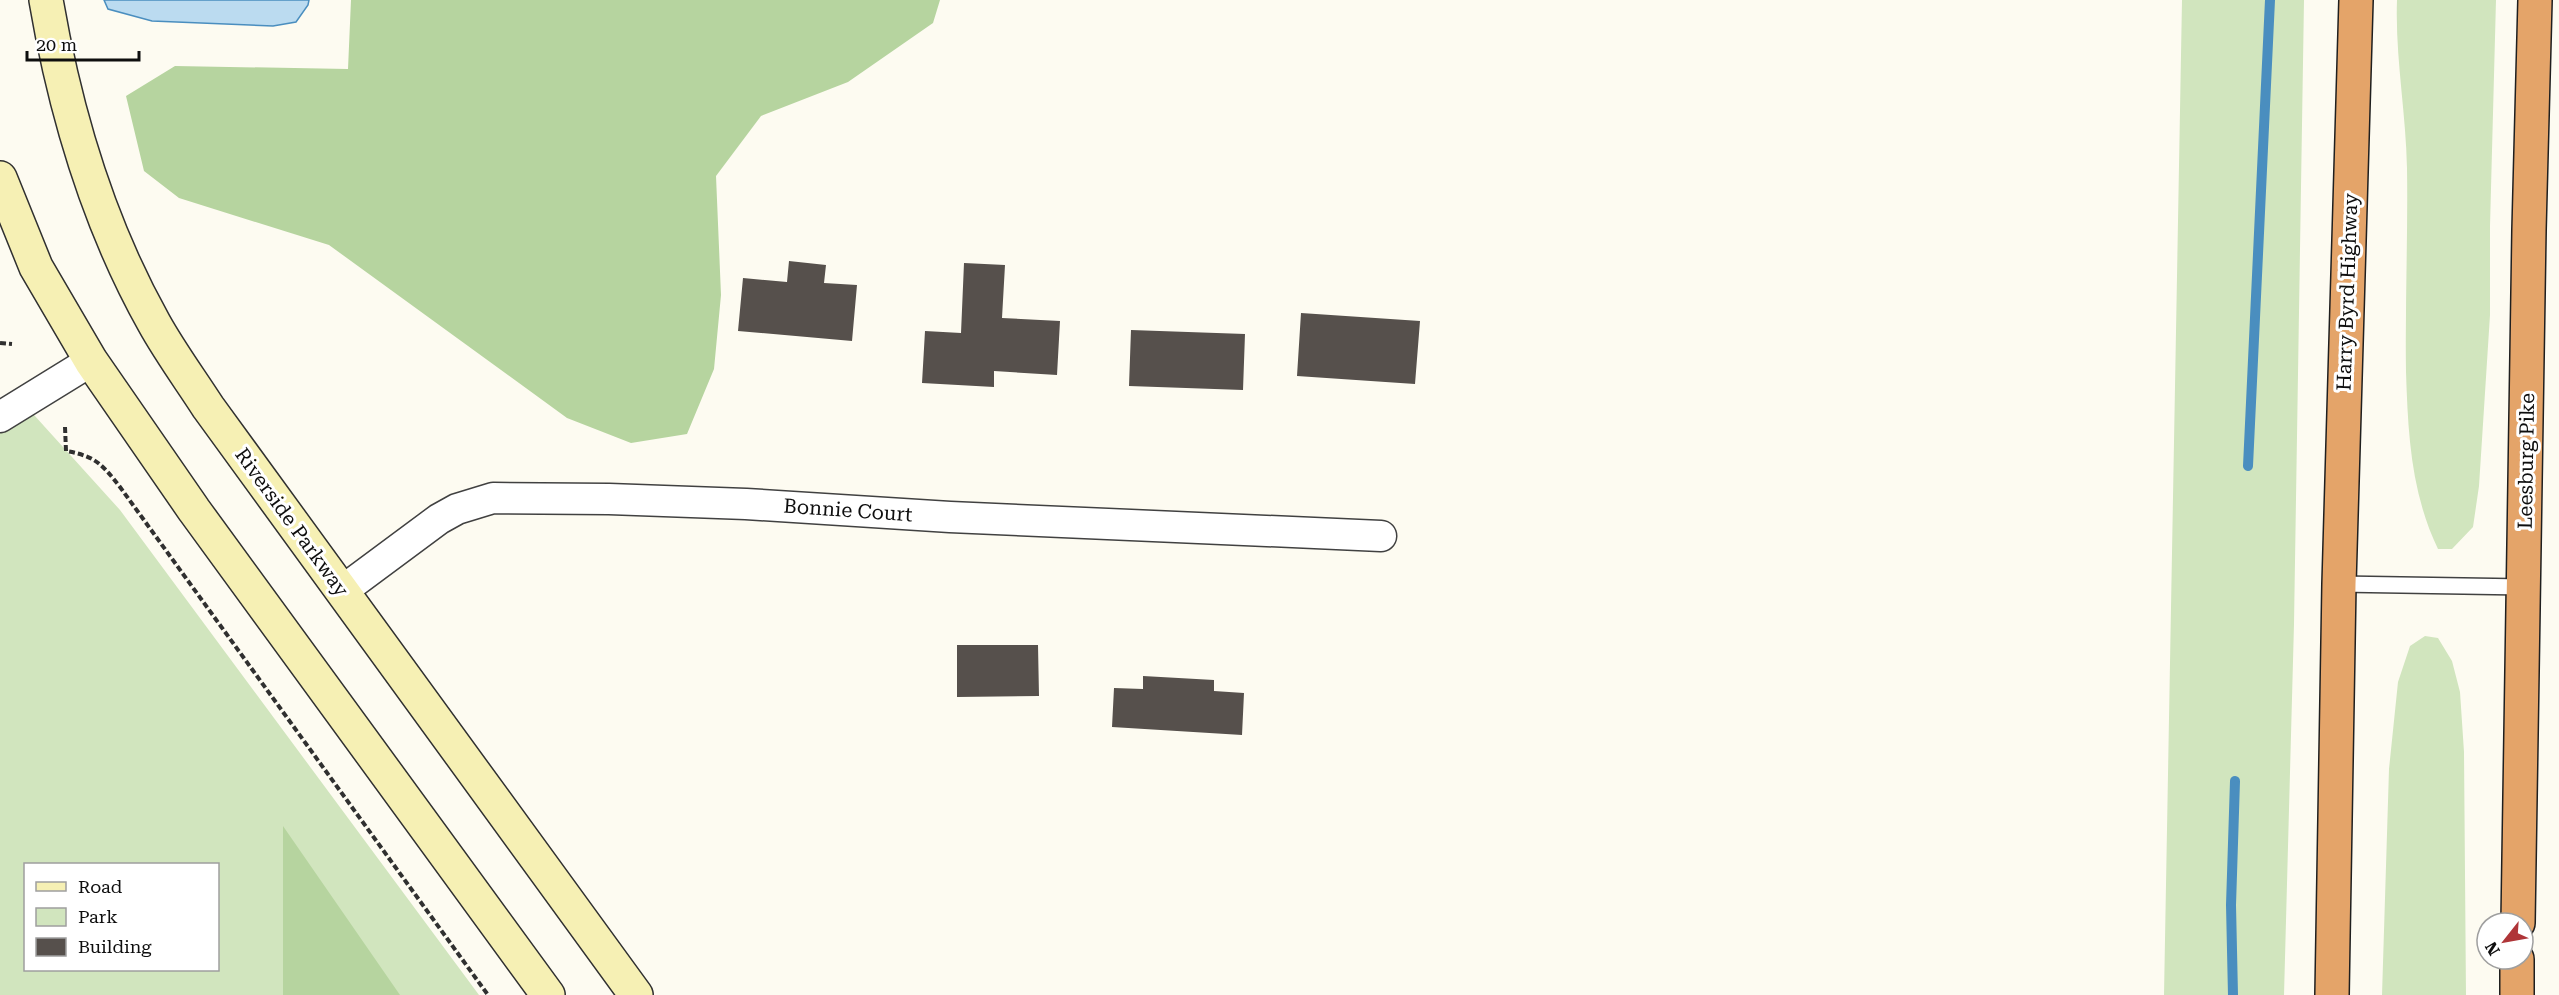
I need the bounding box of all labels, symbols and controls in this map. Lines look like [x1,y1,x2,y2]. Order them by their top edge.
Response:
scale bar [27,24,140,62]
text: 20 m [36,34,77,55]
street label: Harry Byrd Highway [2332,193,2362,391]
street label: Leesburg Pike [2513,393,2539,529]
street label: Riverside Parkway [230,443,354,601]
street label: Bonnie Court [783,494,914,527]
legend [24,863,219,971]
text: Road [78,876,123,897]
text: Park [78,906,118,927]
north arrow [2475,911,2535,971]
text: Building [78,936,152,957]
text: N [2481,938,2504,959]

